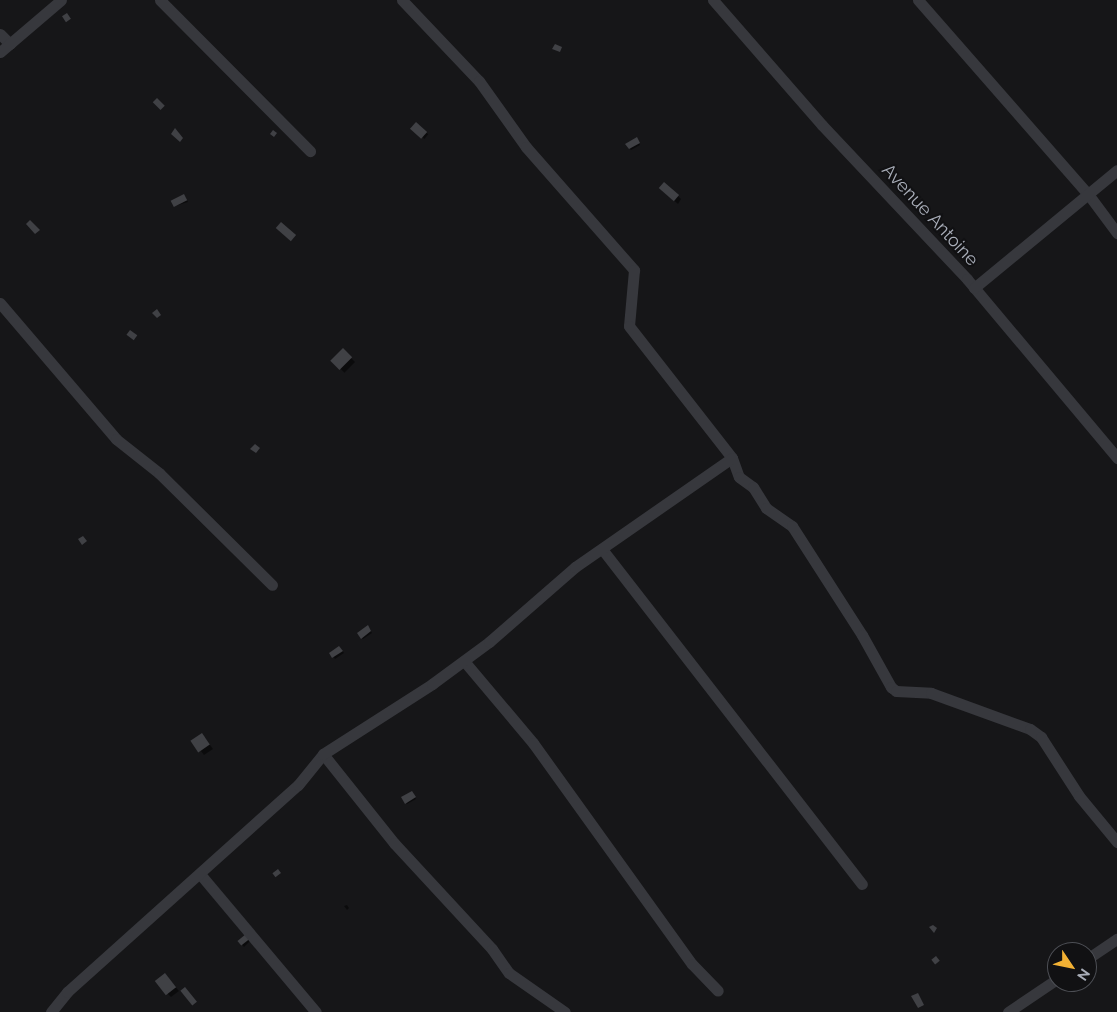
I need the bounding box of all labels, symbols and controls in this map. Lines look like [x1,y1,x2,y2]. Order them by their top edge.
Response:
street label: Avenue Antoine [877,159,983,271]
north arrow [1047,942,1097,992]
text: N [1074,966,1093,984]

